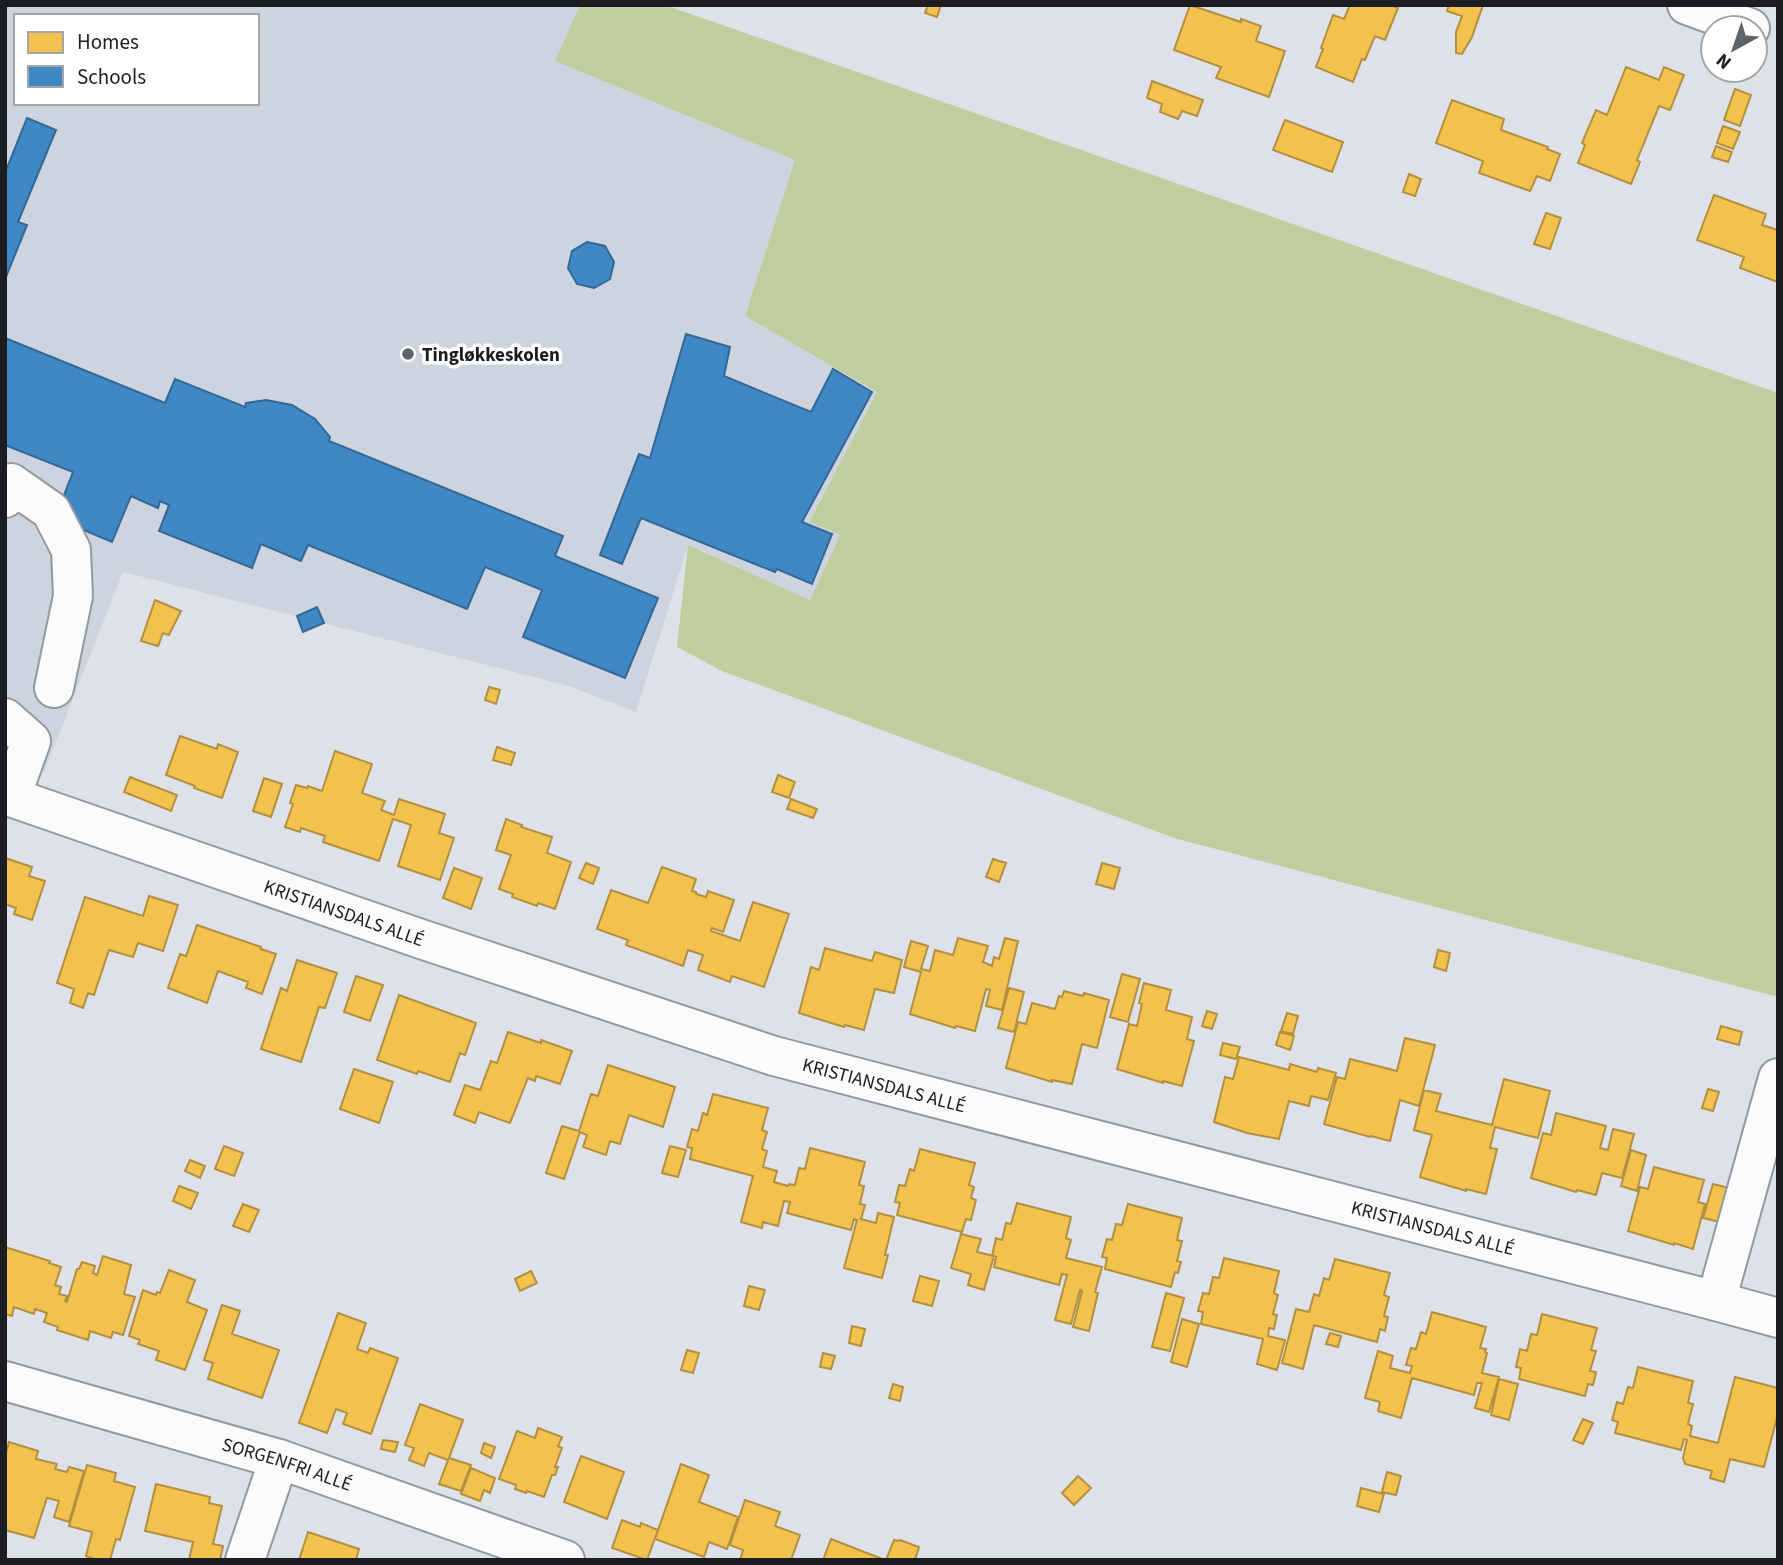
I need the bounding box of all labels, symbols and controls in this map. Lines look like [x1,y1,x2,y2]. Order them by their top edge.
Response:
legend [14,14,259,105]
north arrow [1699,14,1769,84]
text: Homes [77,27,139,57]
text: N [1711,46,1738,75]
text: Schools [77,62,146,92]
place label: Tingløkkeskolen [422,342,560,369]
marker: Tingløkkeskolen [400,346,416,362]
street label: KRISTIANSDALS ALLÉ [260,874,428,954]
street label: KRISTIANSDALS ALLÉ [799,1052,969,1120]
street label: KRISTIANSDALS ALLÉ [1348,1195,1517,1263]
street label: SORGENFRI ALLÉ [219,1431,355,1499]

